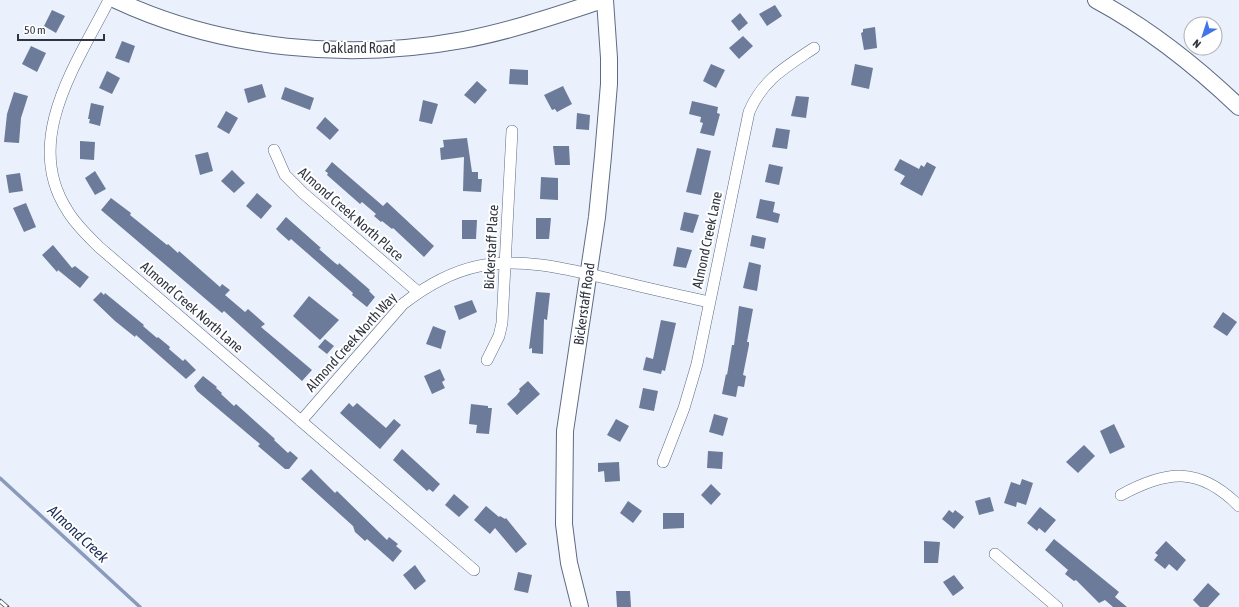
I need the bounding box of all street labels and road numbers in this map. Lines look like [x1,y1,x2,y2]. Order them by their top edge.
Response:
street label: Oakland Road [322,40,396,56]
street label: Almond Creek North Place [295,164,407,264]
street label: Almond Creek Lane [689,190,725,290]
street label: Bickerstaff Place [481,204,501,290]
street label: Almond Creek North Lane [138,258,246,356]
street label: Bickerstaff Road [570,262,598,346]
street label: Almond Creek North Way [302,289,400,395]

